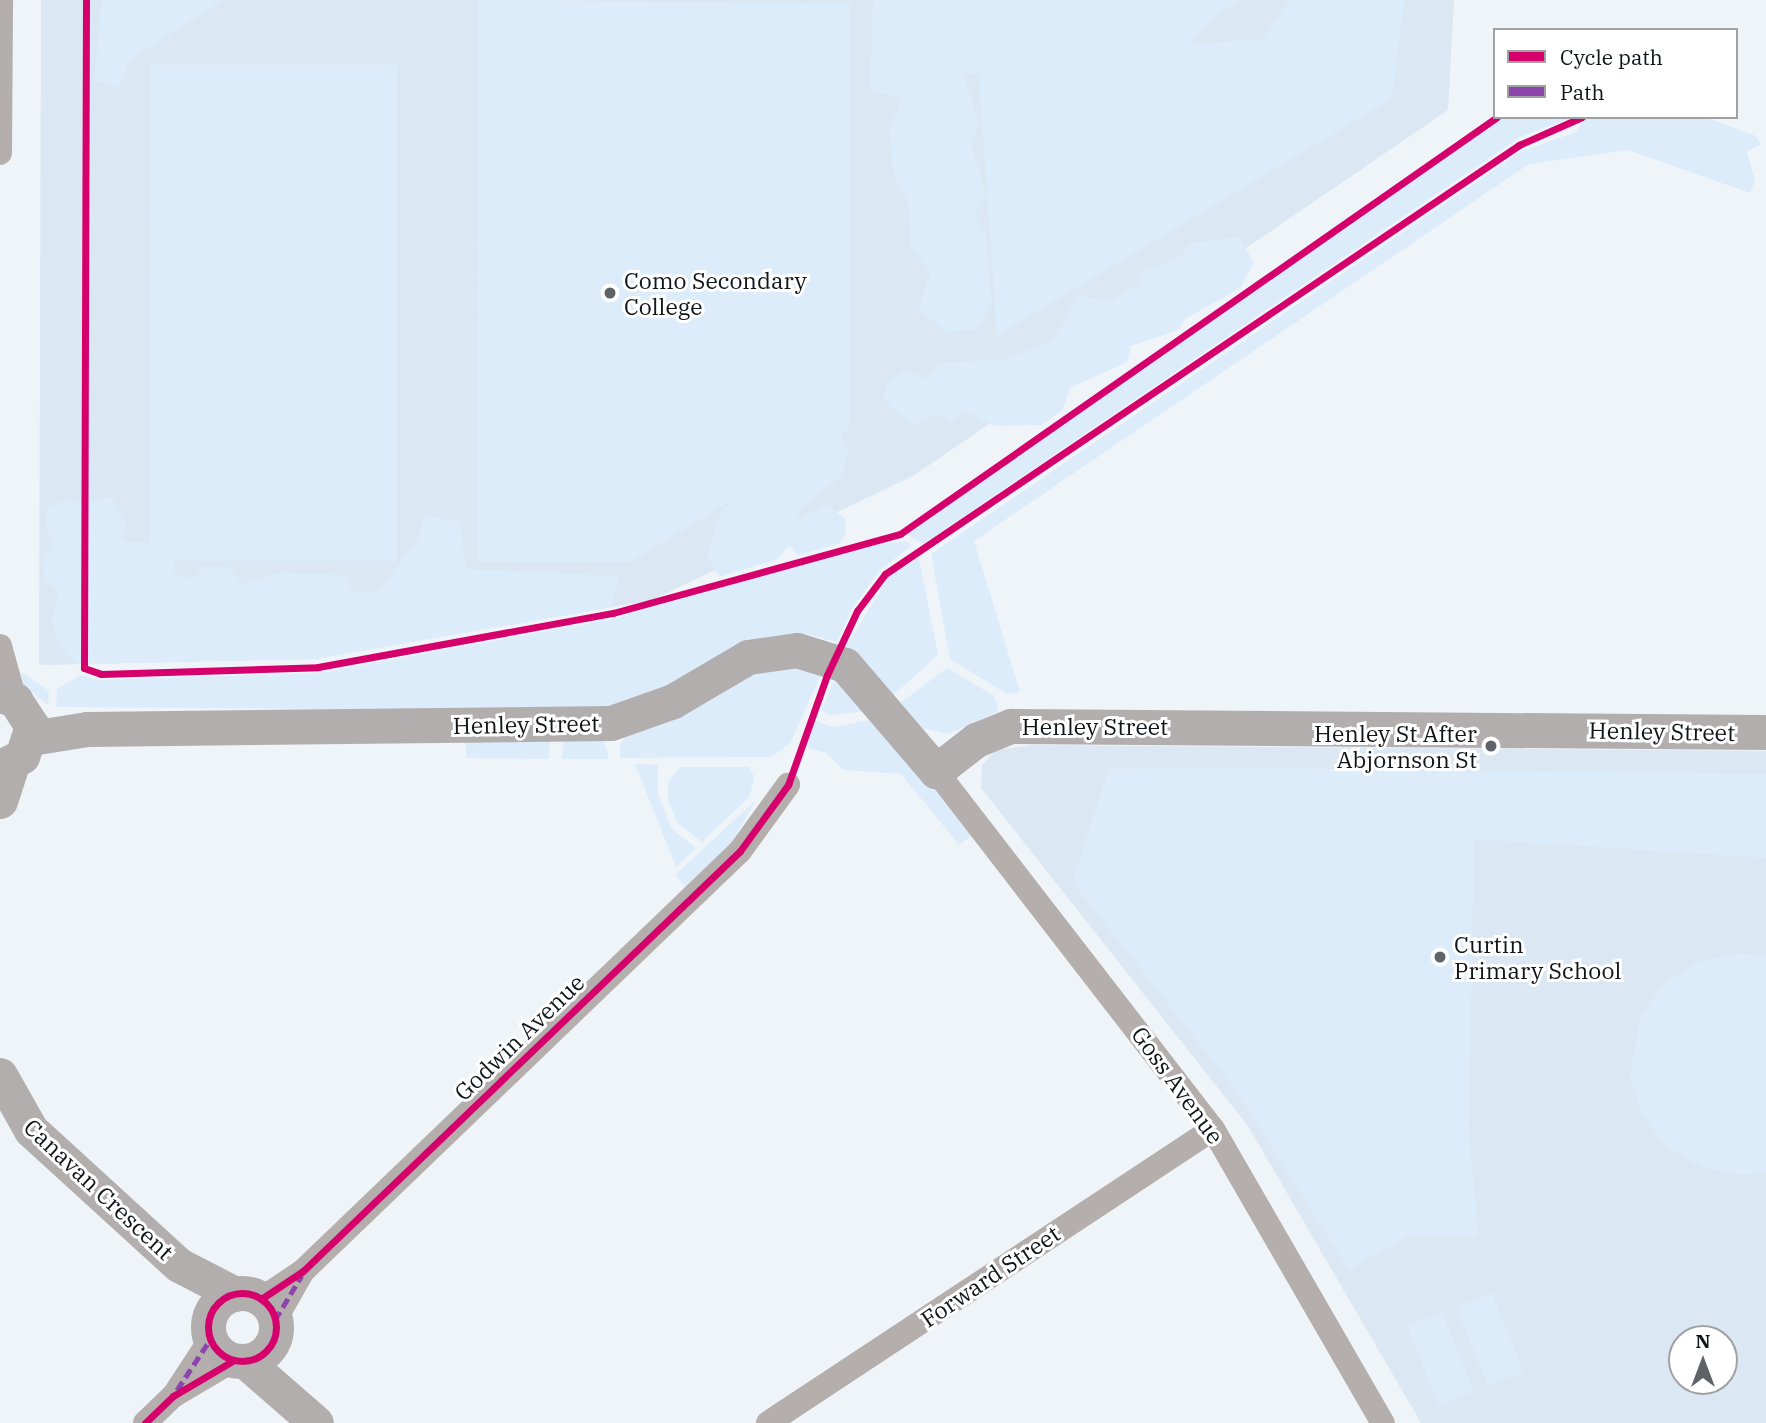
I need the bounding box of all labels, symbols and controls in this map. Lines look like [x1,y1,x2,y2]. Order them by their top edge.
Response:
legend [1493,28,1738,119]
text: Cycle path [1560,43,1663,71]
text: Path [1560,78,1605,106]
place label: Como Secondary College [624,266,807,320]
marker: Como Secondary College [602,285,618,301]
street label: Henley Street [453,709,599,739]
street label: Henley Street [1022,712,1168,740]
street label: Henley Street [1589,716,1735,746]
place label: Henley St After Abjornson St [1314,719,1477,773]
marker: Henley St After Abjornson St [1483,738,1499,754]
place label: Curtin Primary School [1454,930,1621,984]
marker: Curtin Primary School [1432,949,1448,965]
street label: Godwin Avenue [448,968,590,1106]
street label: Goss Avenue [1126,1021,1230,1149]
street label: Canavan Crescent [19,1113,179,1265]
street label: Forward Street [915,1219,1065,1333]
north arrow [1668,1325,1738,1395]
text: N [1695,1329,1711,1353]

